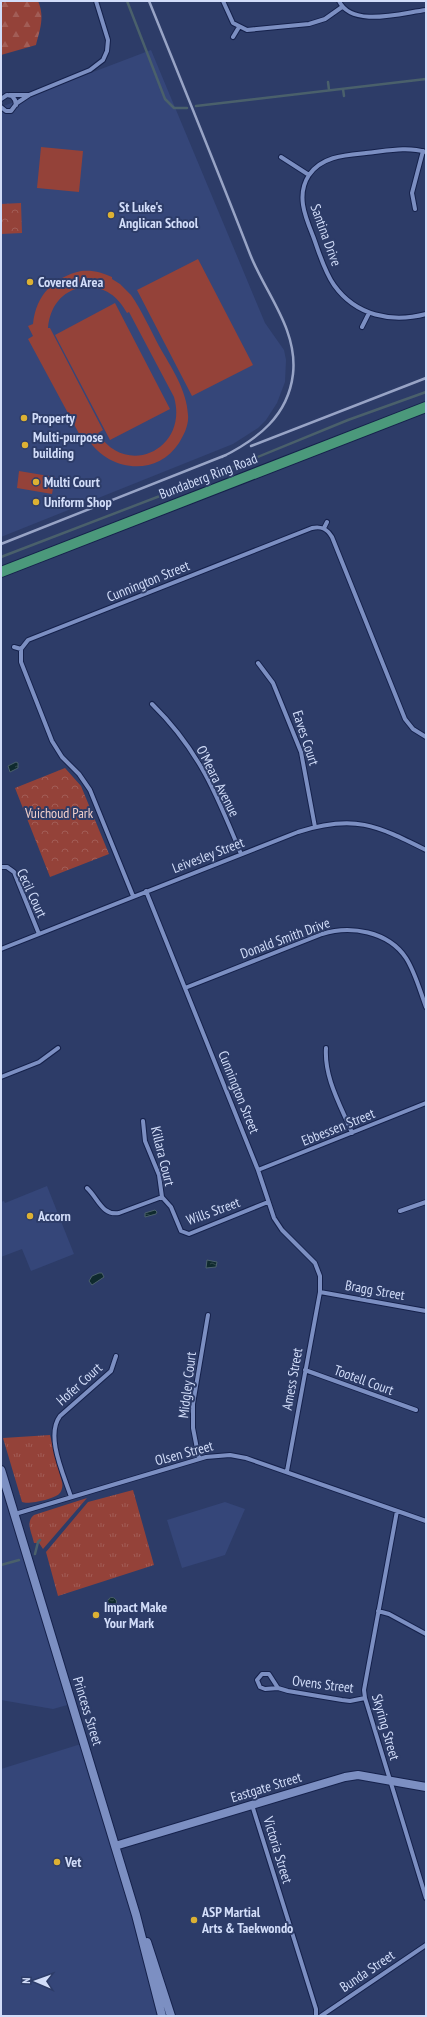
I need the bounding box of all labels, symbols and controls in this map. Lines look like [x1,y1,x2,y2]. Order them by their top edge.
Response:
place label: St Luke's Anglican School [118,198,199,232]
street label: Santina Drive [306,201,346,269]
marker: St Luke's Anglican School [106,210,116,220]
place label: Covered Area [38,273,103,291]
marker: Covered Area [25,277,35,287]
place label: Property [32,409,75,427]
marker: Property [19,413,29,423]
place label: Multi-purpose building [33,428,103,462]
marker: Multi-purpose building [20,440,30,450]
street label: Bundaberg Ring Road [156,449,260,503]
place label: Multi Court [44,473,100,491]
marker: Multi Court [31,477,41,487]
place label: Uniform Shop [44,493,112,511]
marker: Uniform Shop [31,497,41,507]
street label: Cunnington Street [104,556,192,606]
street label: Eaves Court [289,708,323,768]
street label: O'Meara Avenue [192,742,244,820]
park label: Vuichoud Park [24,804,94,822]
street label: Leivesley Street [169,833,247,877]
street label: Cecil Court [13,866,51,921]
street label: Donald Smith Drive [238,913,332,963]
street label: Cunnington Street [214,1048,264,1136]
street label: Ebbessen Street [299,1104,377,1150]
street label: Killara Court [147,1124,179,1188]
street label: Wills Street [184,1193,242,1229]
place label: Accorn [37,1207,71,1225]
marker: Accorn [25,1211,35,1221]
street label: Bragg Street [344,1276,406,1304]
street label: Amess Street [278,1346,306,1412]
street label: Midgley Court [174,1351,200,1419]
street label: Hofer Court [52,1359,106,1409]
street label: Tootell Court [332,1361,396,1399]
street label: Olsen Street [153,1437,215,1469]
place label: Impact Make Your Mark [103,1598,167,1632]
marker: Impact Make Your Mark [91,1610,101,1620]
street label: Ovens Street [291,1671,355,1697]
street label: Princess Street [69,1674,107,1748]
street label: Skyring Street [368,1692,404,1762]
street label: Eastgate Street [228,1768,304,1806]
street label: Victoria Street [259,1814,297,1886]
place label: Vet [64,1853,81,1871]
marker: Vet [52,1857,62,1867]
place label: ASP Martial Arts & Taekwondo [201,1903,293,1937]
marker: ASP Martial Arts & Taekwondo [189,1915,199,1925]
street label: Bunda Street [336,1946,398,1996]
north arrow [16,1961,56,2001]
text: N [19,1977,33,1984]

